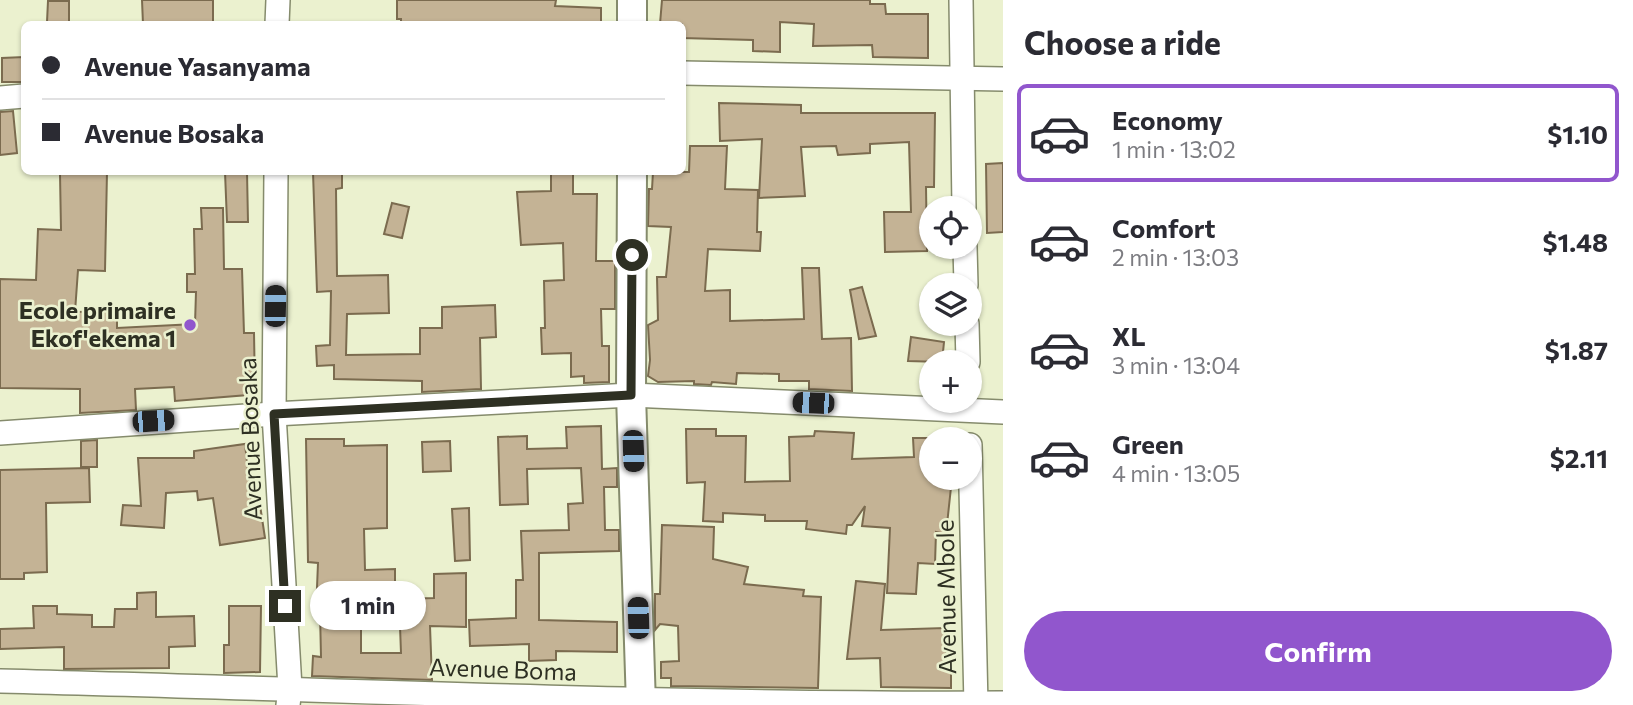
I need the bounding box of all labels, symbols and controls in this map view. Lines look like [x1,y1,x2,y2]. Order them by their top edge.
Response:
text: Choose a ride [1024,22,1221,62]
text: Avenue Yasanyama [84,50,311,81]
icon: car [1028,102,1091,165]
text: Economy [1112,104,1223,135]
text: Avenue Bosaka [84,117,264,148]
text: $1.10 [1547,118,1608,149]
text: 1 min · 13:02 [1112,135,1236,163]
map controls [919,196,982,490]
button: locate [919,196,982,259]
icon: car [1028,210,1091,273]
text: Comfort [1112,212,1215,243]
text: $1.48 [1543,226,1608,257]
route start [616,239,648,271]
text: 2 min · 13:03 [1112,243,1239,271]
button: layers [919,273,982,336]
car [265,285,286,327]
place label: Ecole primaire Ekof'ekema 1 [19,295,176,352]
marker: Ecole primaire Ekof'ekema 1 [182,317,198,333]
icon: car [1028,318,1091,381]
text: XL [1112,320,1146,351]
text: $1.87 [1545,334,1608,365]
button: + [919,350,982,413]
text: 3 min · 13:04 [1112,351,1240,379]
street label: Avenue Bosaka [232,357,267,521]
car [792,392,835,414]
car [132,409,175,433]
icon: car [1028,426,1091,489]
button: − [919,427,982,490]
text: Green [1112,428,1184,459]
car [622,430,645,472]
text: $2.11 [1550,442,1608,473]
text: 4 min · 13:05 [1112,459,1240,487]
street label: Avenue Mbole [930,519,961,675]
callout: 1 min [310,582,425,630]
route end [269,590,301,622]
text: 1 min [341,591,395,619]
car [627,597,650,639]
button: Confirm [1024,611,1612,691]
street label: Avenue Boma [429,651,577,686]

